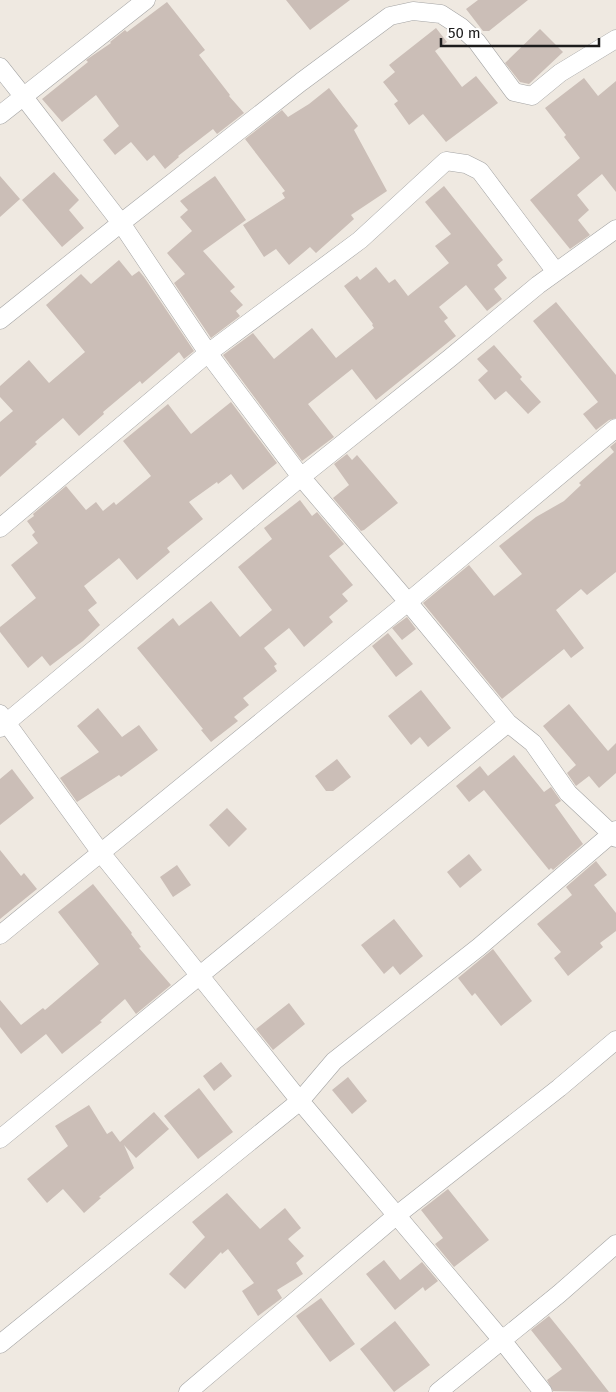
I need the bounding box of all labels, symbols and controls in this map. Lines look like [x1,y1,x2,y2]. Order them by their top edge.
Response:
scale bar [441,15,598,47]
text: 50 m [448,24,481,42]

